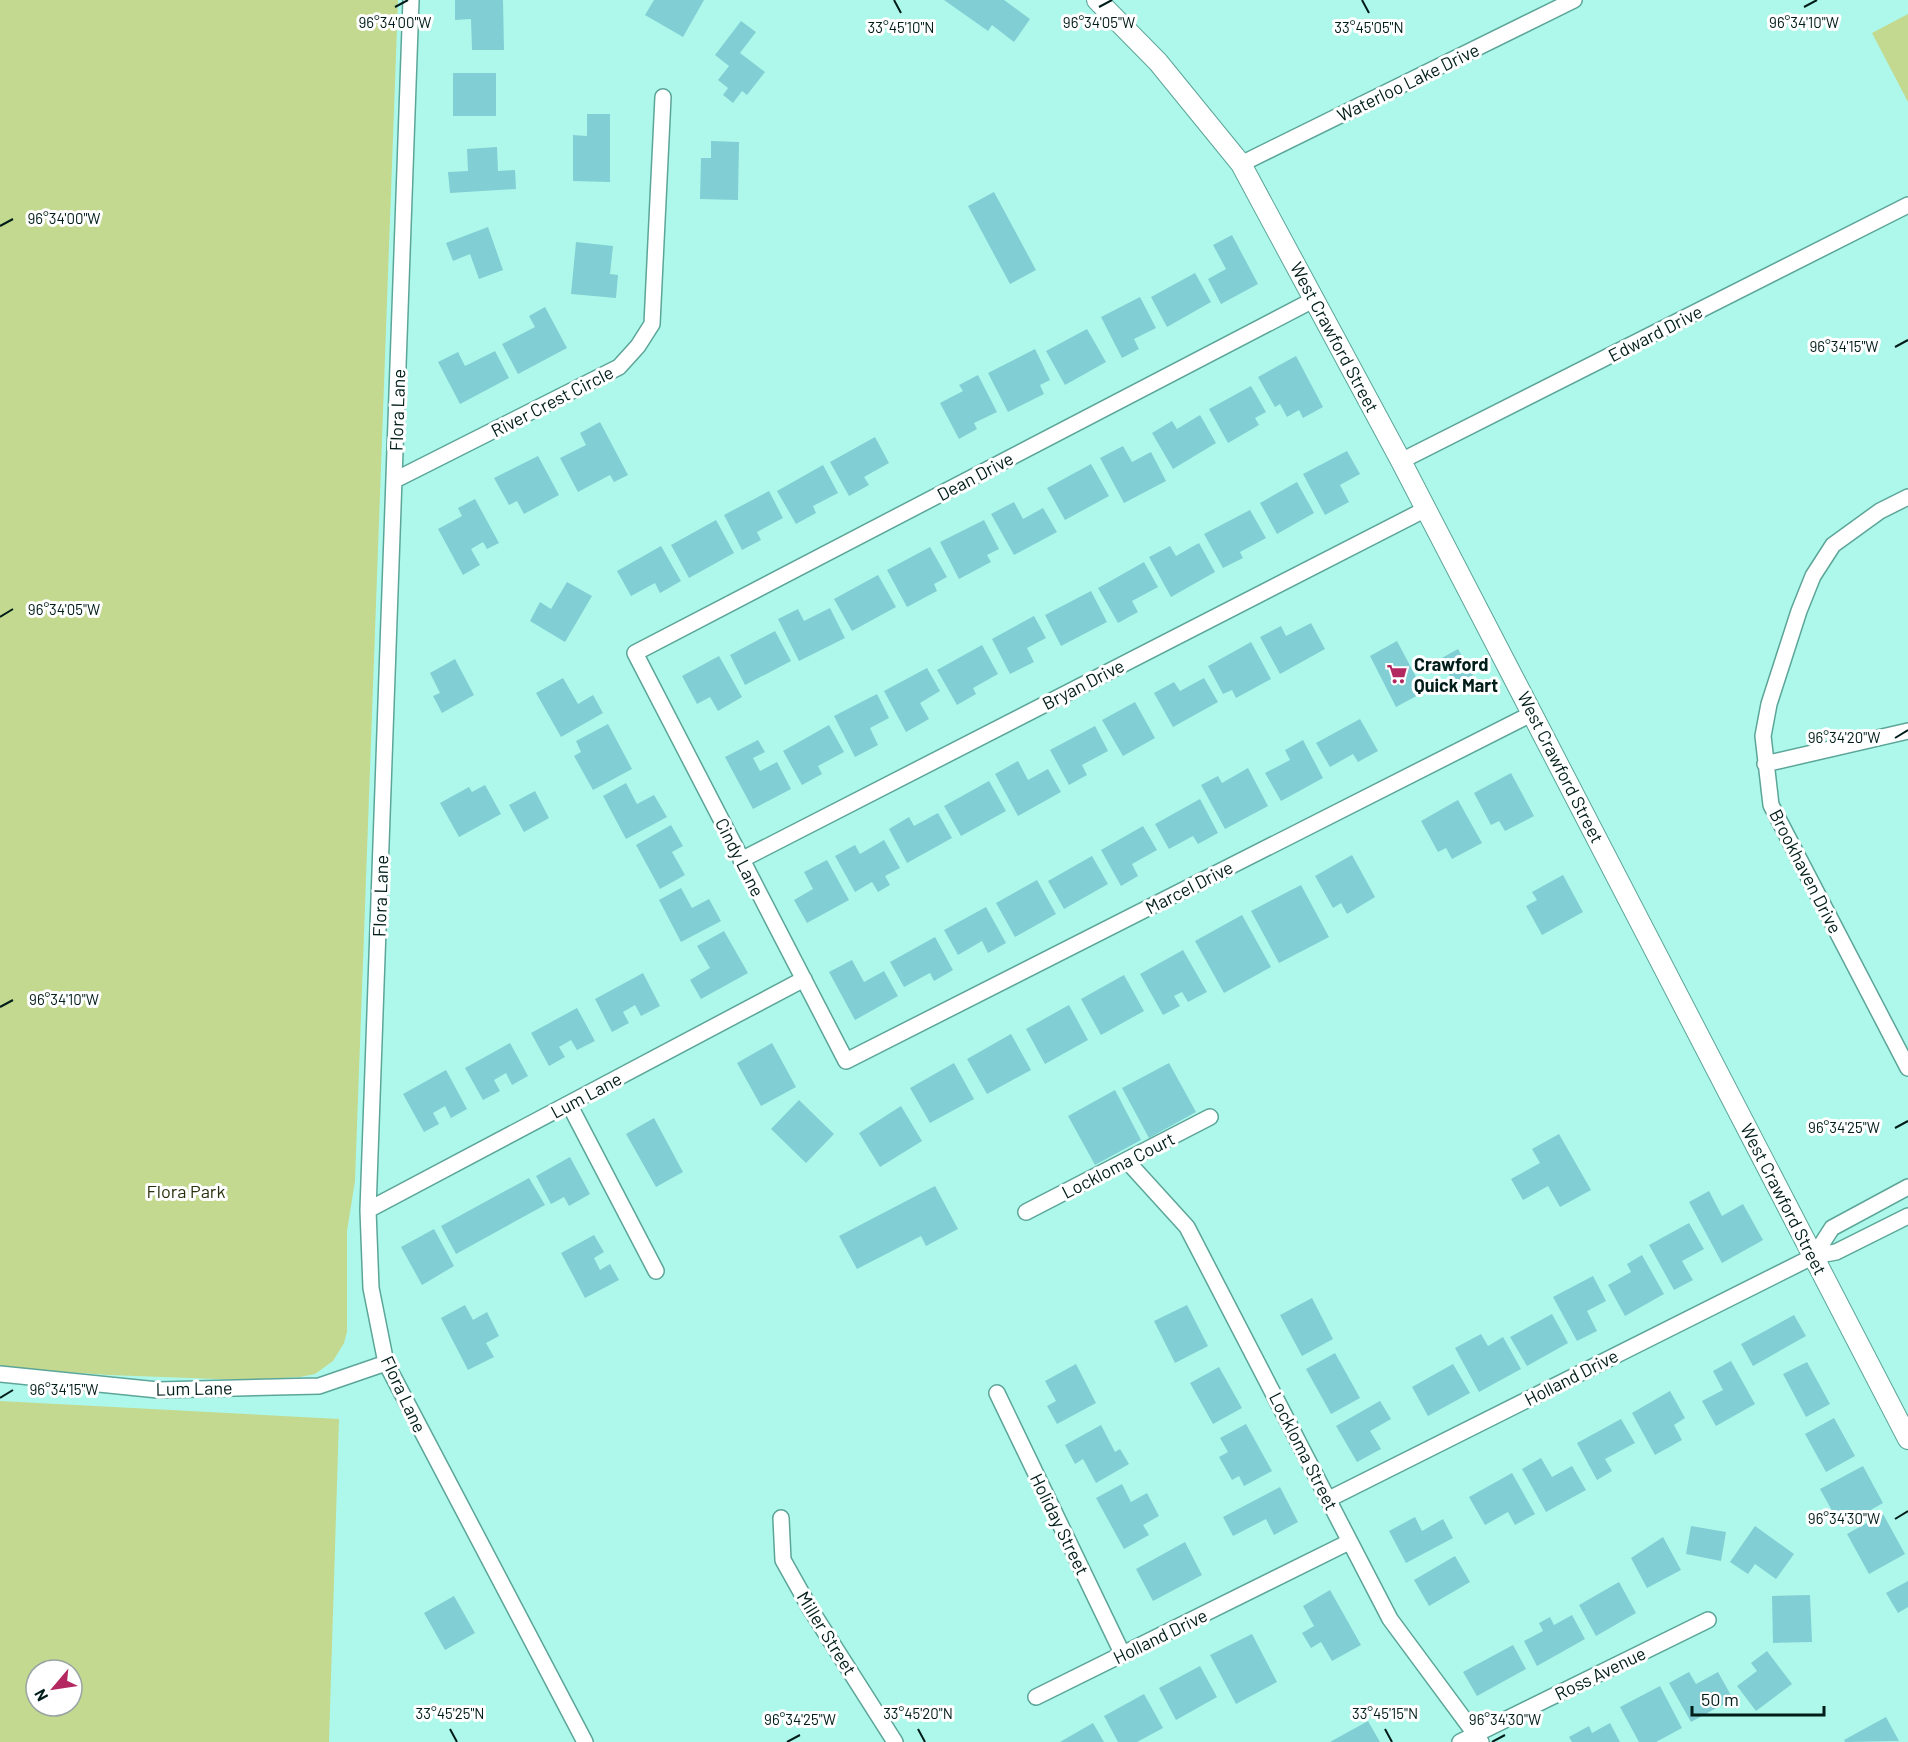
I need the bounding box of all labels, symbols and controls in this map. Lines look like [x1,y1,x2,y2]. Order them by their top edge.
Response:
text: 96°34'00"W [358,13,432,31]
text: 96°34'05"W [1063,13,1135,31]
text: 96°34'10"W [1769,13,1839,31]
text: 33°45'10"N [868,18,934,36]
text: 33°45'05"N [1334,18,1404,36]
street label: Waterloo Lake Drive [1333,38,1483,126]
text: 96°34'00"W [27,209,101,227]
street label: West Crawford Street [1286,258,1384,416]
street label: Edward Drive [1604,300,1706,366]
text: 96°34'15"W [1809,337,1879,355]
street label: River Crest Circle [487,361,617,441]
street label: Flora Lane [385,369,409,451]
street label: Dean Drive [933,447,1017,505]
text: 96°34'05"W [28,600,100,618]
place label: Crawford Quick Mart [1414,653,1498,696]
street label: Bryan Drive [1038,654,1128,714]
supermarket icon: Crawford Quick Mart [1385,662,1409,686]
street label: West Crawford Street [1513,688,1609,846]
text: 96°34'20"W [1808,728,1880,746]
street label: Brookhaven Drive [1765,805,1847,937]
street label: Cindy Lane [711,814,769,900]
street label: Flora Lane [368,855,392,937]
street label: Marcel Drive [1142,856,1236,918]
text: 96°34'10"W [29,990,99,1008]
street label: Lum Lane [547,1067,625,1123]
text: 96°34'25"W [1808,1118,1880,1136]
street label: West Crawford Street [1736,1120,1832,1278]
street label: Lockloma Court [1058,1127,1178,1203]
park label: Flora Park [147,1180,225,1202]
street label: Holland Drive [1520,1344,1622,1410]
street label: Flora Lane [377,1352,431,1436]
street label: Lum Lane [155,1376,233,1400]
text: 96°34'15"W [29,1380,99,1398]
street label: Lockloma Street [1265,1388,1343,1514]
street label: Holiday Street [1026,1470,1094,1578]
text: 96°34'30"W [1808,1509,1880,1527]
street label: Miller Street [793,1587,861,1679]
street label: Holland Drive [1109,1604,1211,1668]
street label: Ross Avenue [1551,1641,1649,1705]
north arrow [24,1658,84,1718]
scale bar [1692,1679,1824,1717]
text: N [30,1686,51,1705]
text: 50 m [1701,1688,1739,1710]
text: 33°45'25"N [416,1704,484,1722]
text: 33°45'20"N [883,1704,953,1722]
text: 33°45'15"N [1352,1704,1418,1722]
text: 96°34'25"W [764,1710,836,1728]
text: 96°34'30"W [1469,1710,1541,1728]

